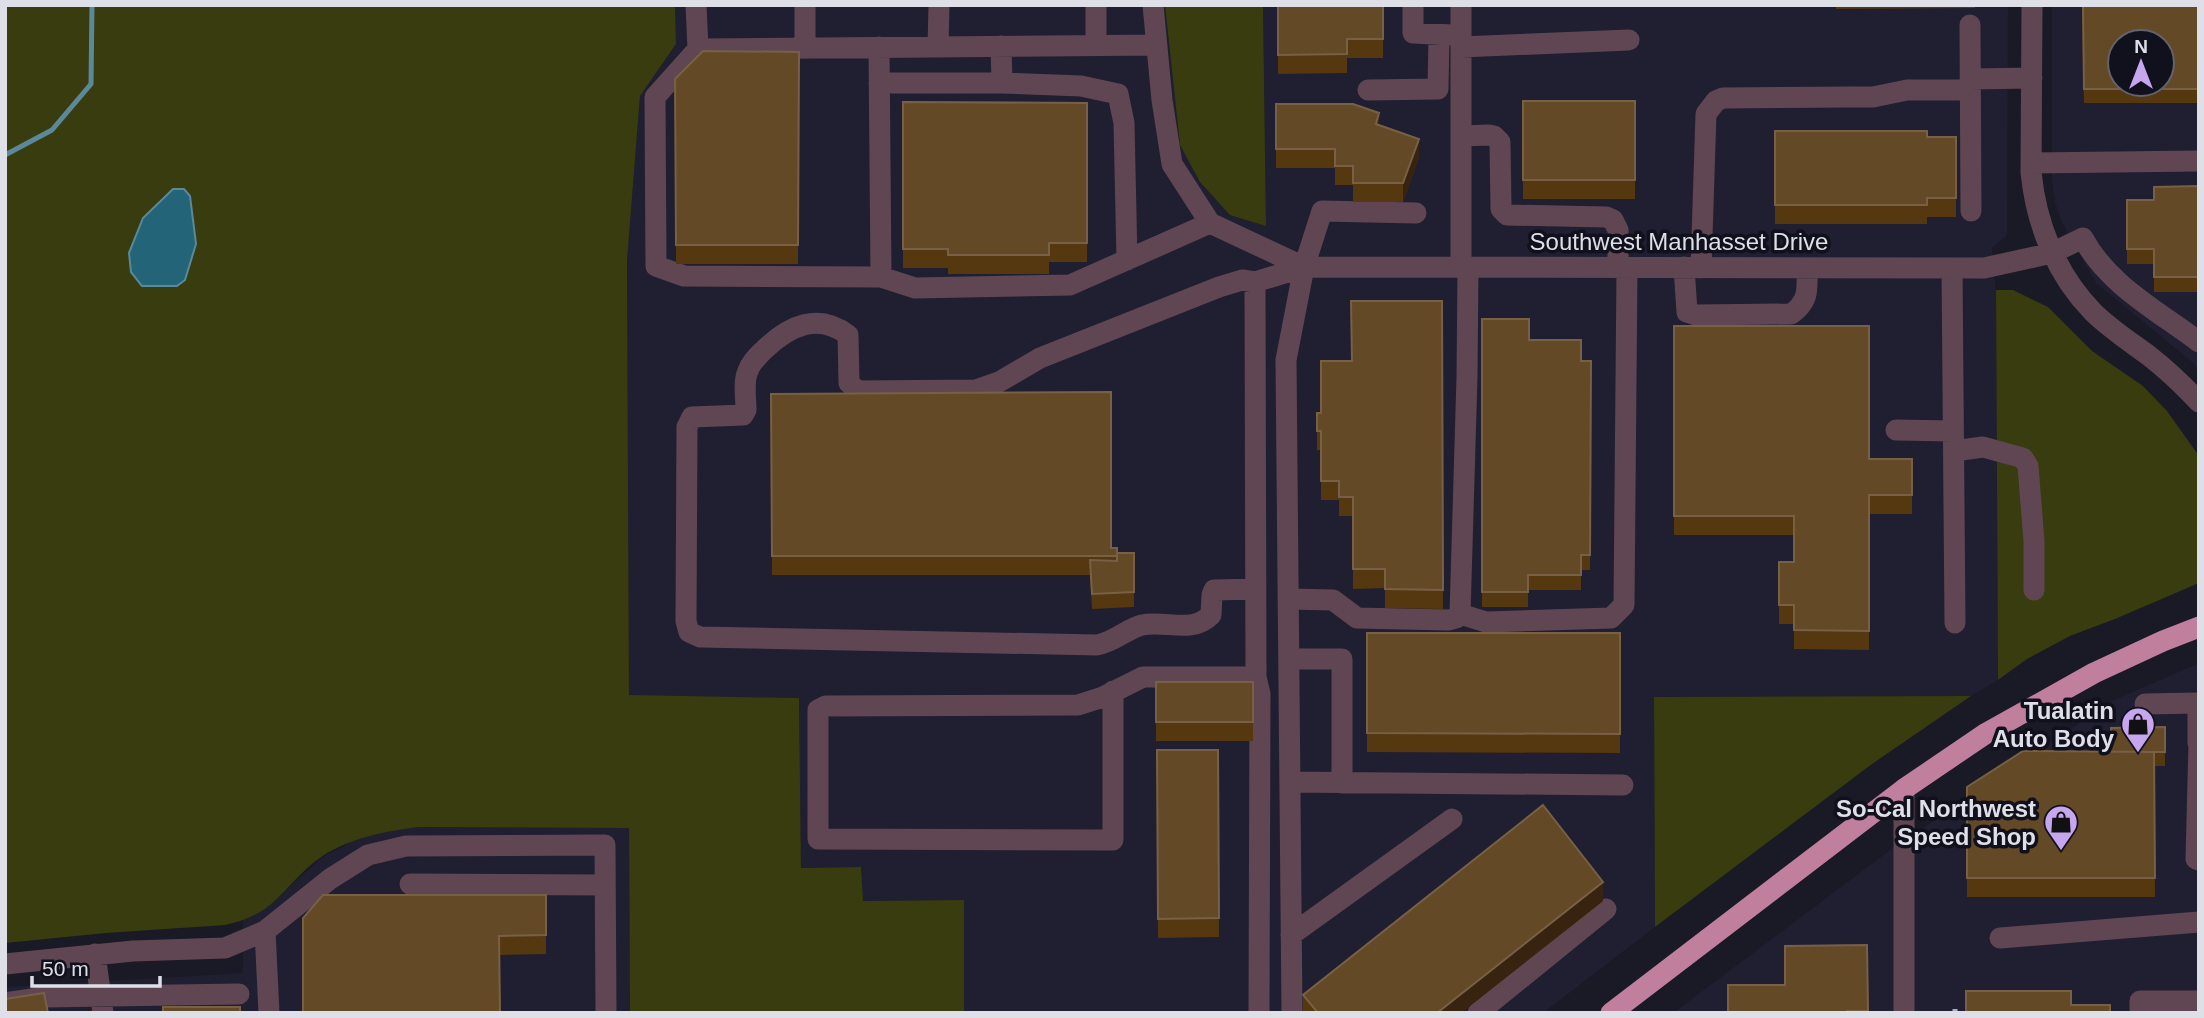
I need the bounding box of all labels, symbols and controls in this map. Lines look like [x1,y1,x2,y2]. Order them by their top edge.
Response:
north arrow [2106,28,2176,98]
text: N [2134,36,2148,57]
street label: Southwest Manhasset Drive [1530,228,1828,255]
place label: Tualatin Auto Body [1993,697,2115,752]
shop icon: Tualatin Auto Body [2119,705,2157,754]
place label: So-Cal Northwest Speed Shop [1836,795,2036,850]
shop icon: So-Cal Northwest Speed Shop [2042,803,2080,852]
scale bar [32,944,159,988]
text: 50 m [42,957,89,980]

